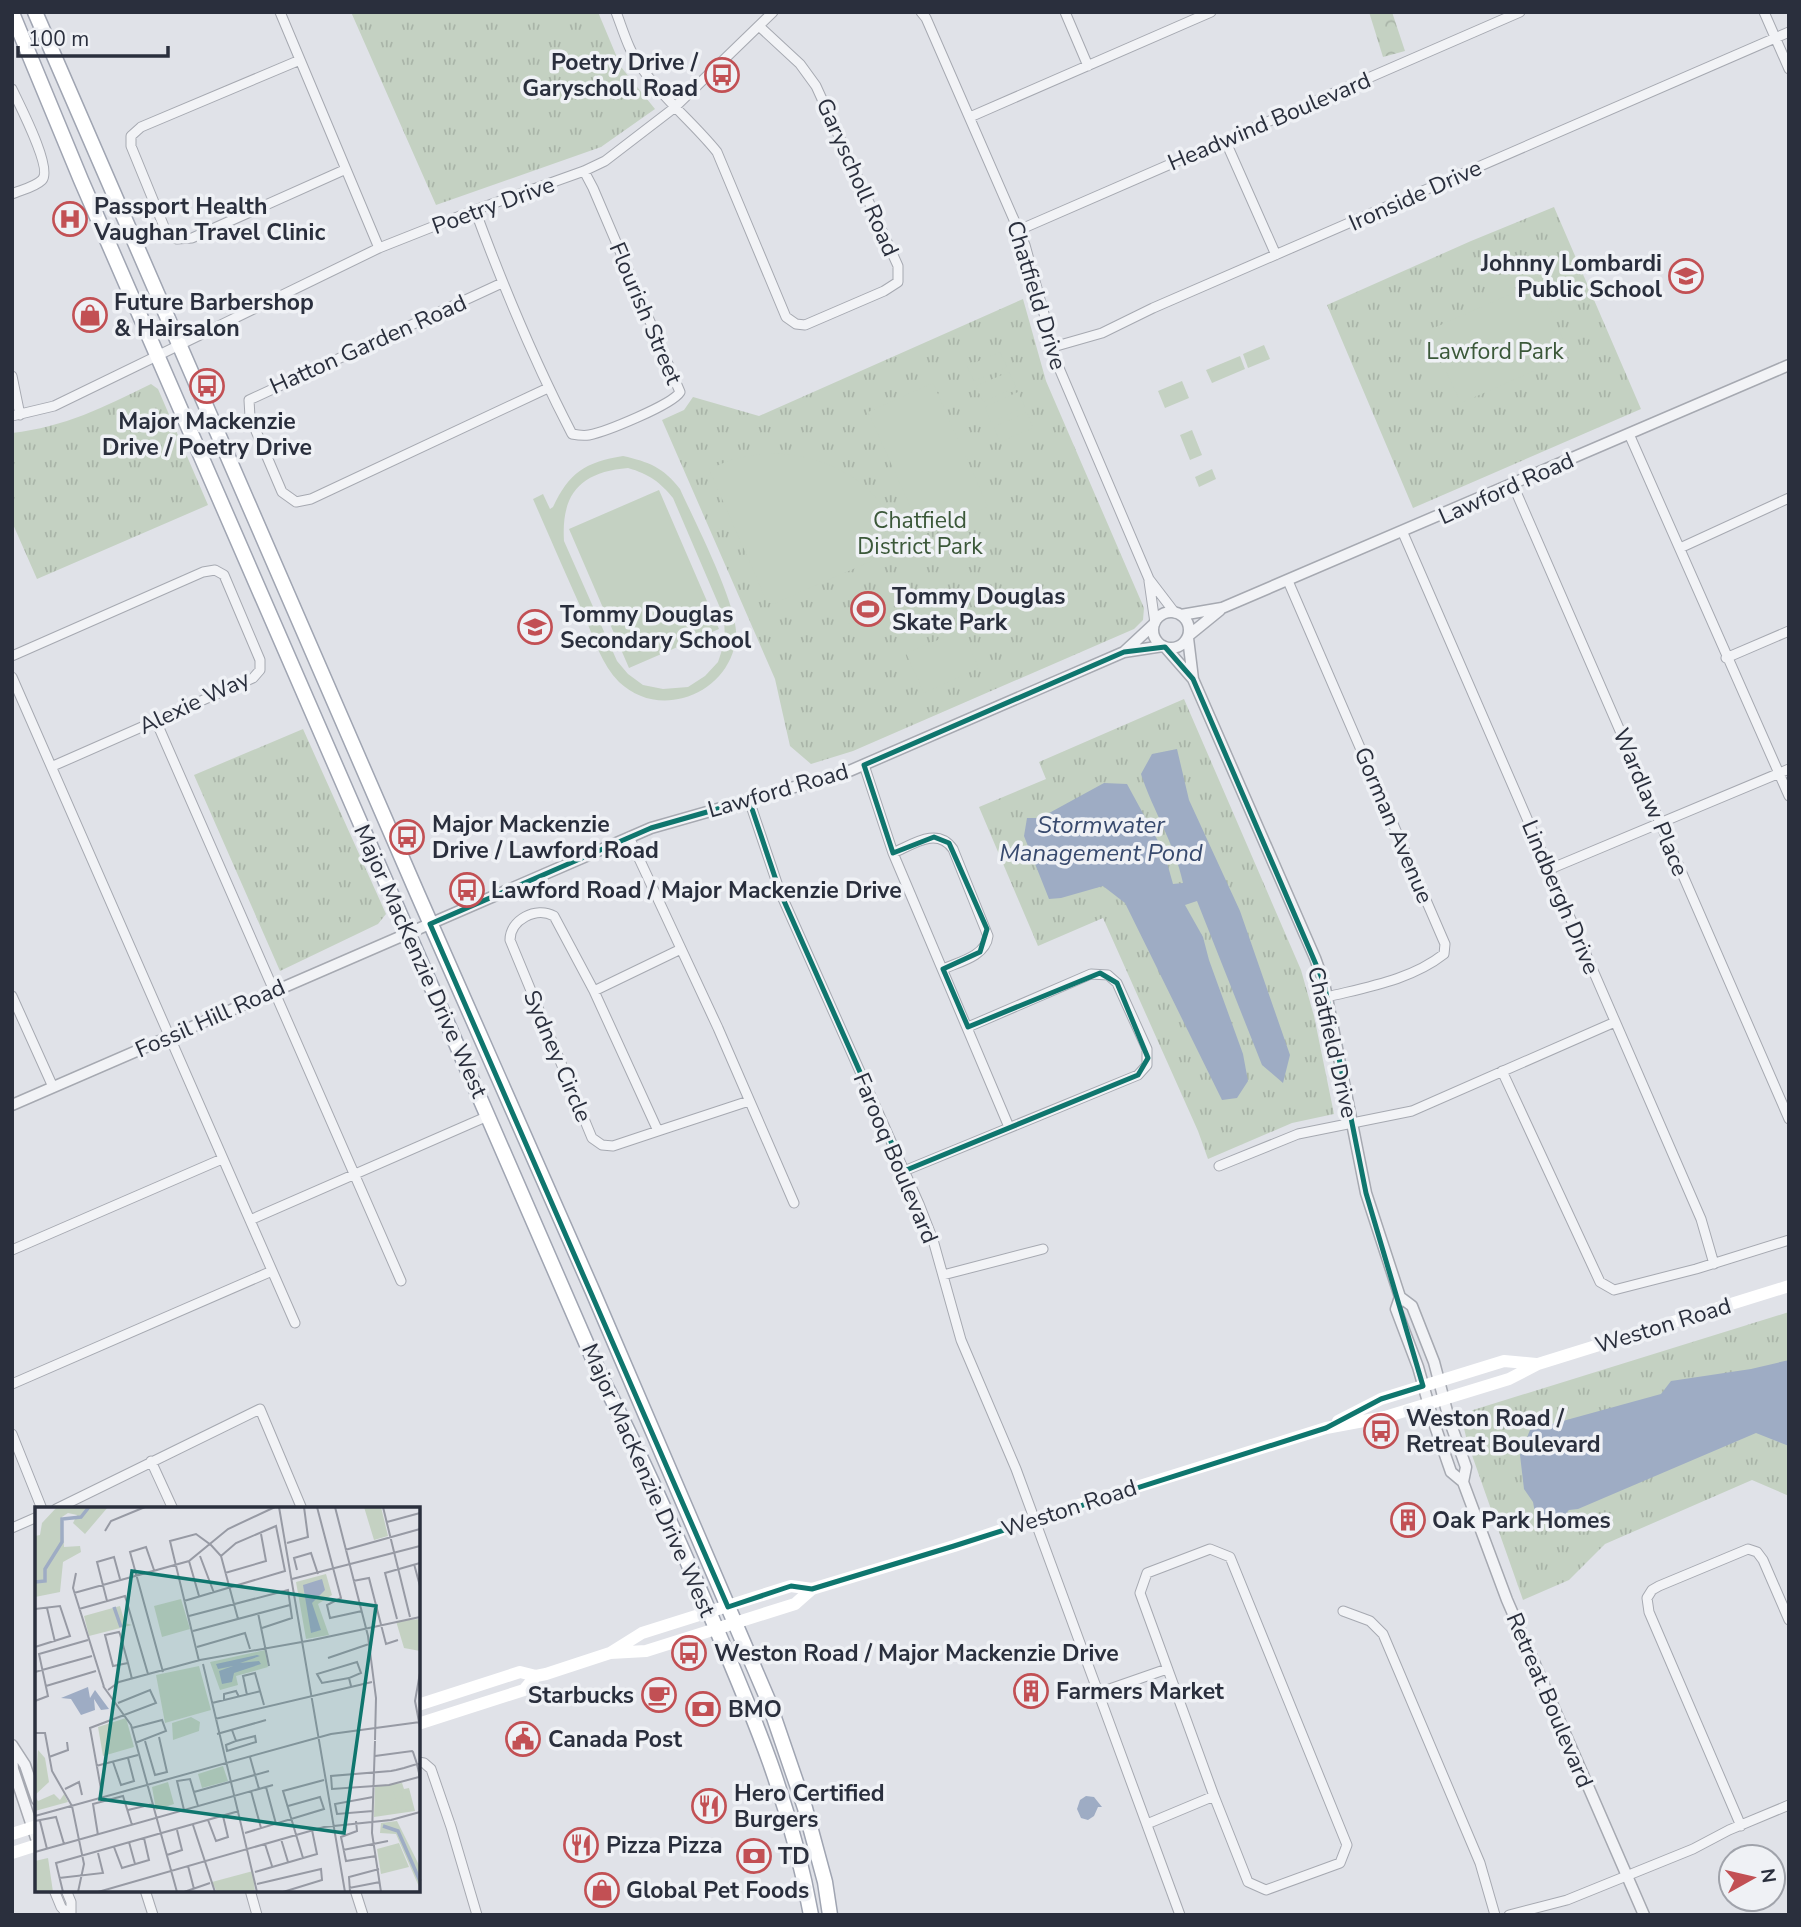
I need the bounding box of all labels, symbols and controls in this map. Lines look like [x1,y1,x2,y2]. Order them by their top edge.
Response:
scale bar [18,14,168,58]
text: 100 m [28,25,89,53]
place label: Poetry Drive / Garyscholl Road [522,47,699,104]
bus stop icon: Poetry Drive / Garyscholl Road [703,56,741,94]
street label: Headwind Boulevard [1163,65,1375,178]
street label: Garyscholl Road [809,93,906,261]
street label: Ironside Drive [1344,152,1487,239]
street label: Poetry Drive [428,169,559,242]
place label: Passport Health Vaughan Travel Clinic [93,191,325,248]
hospital icon: Passport Health Vaughan Travel Clinic [51,200,89,238]
street label: Chatfield Drive [999,217,1074,374]
street label: Flourish Street [602,237,690,390]
place label: Johnny Lombardi Public School [1480,248,1663,305]
school or university icon: Johnny Lombardi Public School [1667,257,1705,295]
place label: Future Barbershop & Hairsalon [114,287,314,344]
street label: Hatton Garden Road [265,287,471,402]
shop icon: Future Barbershop & Hairsalon [71,296,109,334]
park label: Lawford Park [1426,336,1564,367]
bus stop icon: Major Mackenzie Drive / Poetry Drive [188,367,226,405]
place label: Major Mackenzie Drive / Poetry Drive [102,406,312,463]
street label: Lawford Road [1434,445,1579,532]
park label: Chatfield District Park [857,505,983,562]
place label: Tommy Douglas Skate Park [892,581,1065,638]
sports icon: Tommy Douglas Skate Park [849,590,887,628]
place label: Tommy Douglas Secondary School [560,599,752,656]
school or university icon: Tommy Douglas Secondary School [516,608,554,646]
street label: Alexie Way [134,663,255,742]
street label: Wardlaw Place [1605,723,1696,881]
street label: Gorman Avenue [1347,742,1440,908]
street label: Lawford Road [704,756,852,825]
place label: Major Mackenzie Drive / Lawford Road [432,809,659,866]
water label: Stormwater Management Pond [999,809,1203,869]
street label: Lindbergh Drive [1514,815,1607,979]
bus stop icon: Major Mackenzie Drive / Lawford Road [388,818,426,856]
street label: Major MacKenzie Drive West [346,820,495,1104]
bus stop icon: Lawford Road / Major Mackenzie Drive [448,871,486,909]
place label: Lawford Road / Major Mackenzie Drive [491,875,902,906]
street label: Chatfield Drive [1300,963,1365,1121]
street label: Fossil Hill Road [130,972,290,1065]
street label: Sydney Circle [516,986,599,1127]
street label: Farooq Boulevard [846,1068,945,1248]
street label: Weston Road [1591,1290,1735,1361]
street label: Major MacKenzie Drive West [574,1339,723,1623]
place label: Weston Road / Retreat Boulevard [1406,1403,1601,1460]
bus stop icon: Weston Road / Retreat Boulevard [1362,1412,1400,1450]
street label: Weston Road [998,1472,1141,1545]
building icon: Oak Park Homes [1389,1501,1427,1539]
place label: Oak Park Homes [1432,1505,1611,1536]
inset map [35,1507,420,1892]
street label: Retreat Boulevard [1499,1608,1600,1792]
bus stop icon: Weston Road / Major Mackenzie Drive [670,1634,708,1672]
place label: Weston Road / Major Mackenzie Drive [714,1638,1119,1669]
building icon: Farmers Market [1012,1672,1050,1710]
cafe icon: Starbucks [640,1676,678,1714]
place label: Farmers Market [1056,1676,1224,1707]
place label: Starbucks [528,1680,634,1711]
bank icon: BMO [684,1690,722,1728]
place label: BMO [728,1694,782,1725]
public building icon: Canada Post [504,1720,542,1758]
place label: Canada Post [548,1724,682,1755]
place label: Hero Certified Burgers [734,1778,885,1835]
restaurant icon: Hero Certified Burgers [690,1787,728,1825]
restaurant icon: Pizza Pizza [562,1826,600,1864]
place label: Pizza Pizza [606,1830,722,1861]
bank icon: TD [735,1837,773,1875]
place label: TD [778,1841,810,1872]
north arrow [1717,1843,1787,1913]
text: N [1754,1867,1782,1885]
shop icon: Global Pet Foods [583,1871,621,1909]
place label: Global Pet Foods [626,1875,809,1906]

